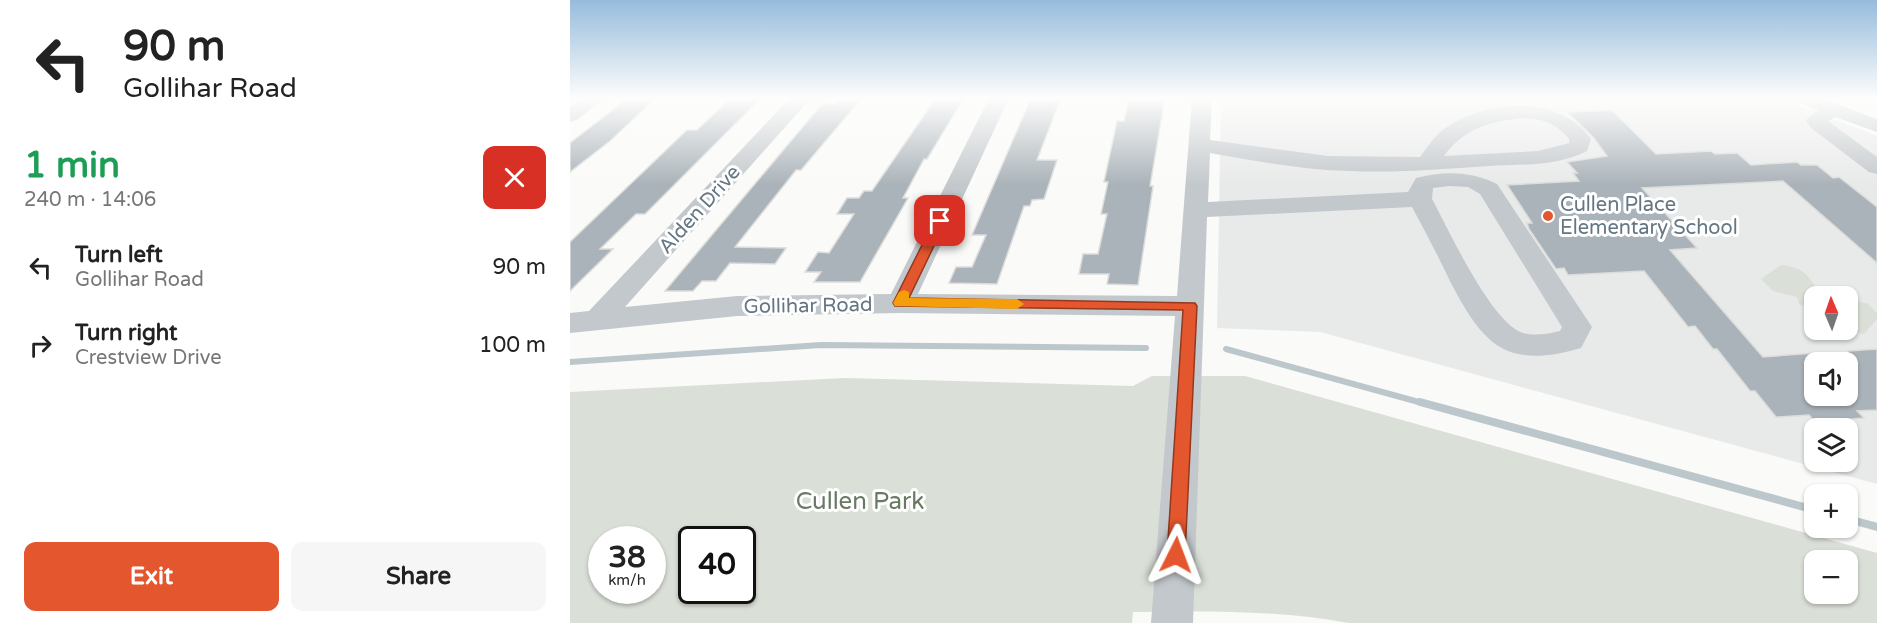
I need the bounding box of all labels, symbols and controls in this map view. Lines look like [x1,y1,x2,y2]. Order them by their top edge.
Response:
text: 90 m [123,21,225,72]
icon: left [24,24,102,102]
text: Gollihar Road [123,72,297,105]
text: 1 min [24,144,120,187]
button: close [483,146,546,209]
street label: Alden Drive [654,161,746,259]
text: 240 m · 14:06 [24,188,156,212]
place label: Cullen Place Elementary School [1560,193,1738,240]
pin [914,195,965,246]
icon: arrive [923,204,956,237]
marker: Cullen Place Elementary School [1541,209,1555,223]
text: Turn left [75,242,163,268]
icon: left [24,251,57,284]
text: 90 m [492,254,546,280]
text: Gollihar Road [75,268,204,292]
north arrow [1804,286,1858,340]
map controls [1804,286,1858,604]
street label: Gollihar Road [743,293,873,319]
text: Turn right [75,320,177,346]
icon: right [24,329,57,362]
text: 100 m [479,332,546,358]
text: Crestview Drive [75,346,222,370]
button: sound [1804,352,1858,406]
button: layers [1804,418,1858,472]
button: + [1804,484,1858,538]
park label: Cullen Park [796,487,924,516]
position arrow [1144,523,1208,587]
speed limit sign: 40 [678,526,756,604]
text: 38 [608,539,646,576]
button: Exit [24,542,279,611]
button: Share [291,542,546,611]
button: − [1804,550,1858,604]
text: km/h [608,571,646,589]

